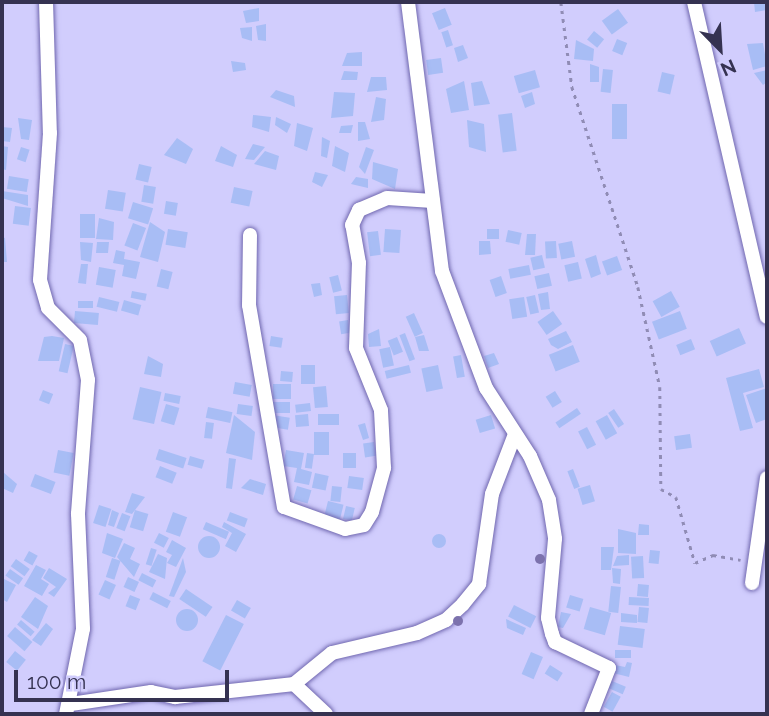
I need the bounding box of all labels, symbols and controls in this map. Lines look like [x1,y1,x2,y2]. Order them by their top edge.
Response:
north arrow [685,14,755,84]
text: N [717,55,740,81]
scale bar [18,656,233,700]
text: 100 m [27,669,86,694]

